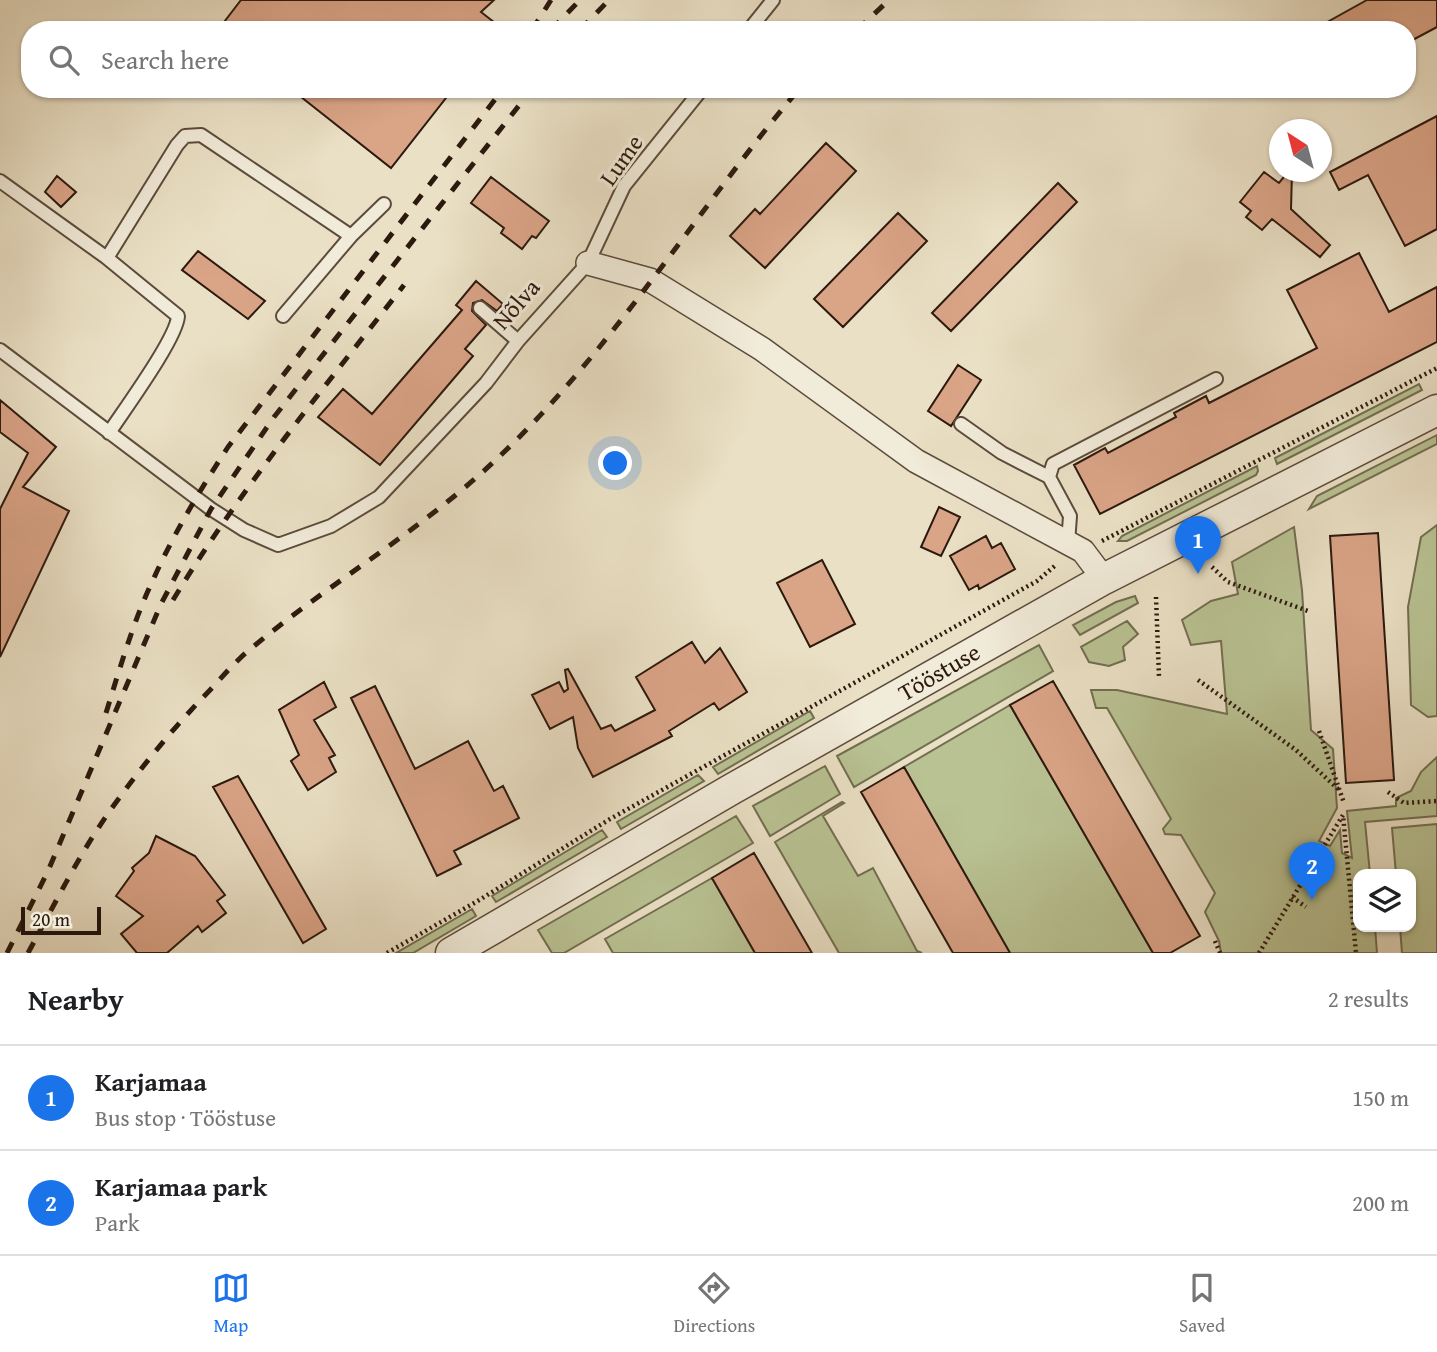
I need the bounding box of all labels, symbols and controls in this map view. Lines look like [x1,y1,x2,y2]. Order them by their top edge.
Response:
search box [21,21,1416,98]
text: Search here [101,40,229,79]
icon: search [45,41,83,79]
north arrow [1269,119,1332,182]
street label: Lume [591,127,651,193]
street label: Nõlva [484,270,548,337]
your location [598,446,632,480]
pin: 1 [1175,516,1221,574]
street label: Tööstuse [891,634,987,710]
pin: 2 [1289,842,1335,900]
map controls [1353,869,1416,932]
button: layers [1353,869,1416,932]
scale bar [21,904,102,936]
text: 20 m [32,905,70,933]
text: Nearby [28,977,124,1021]
text: 2 results [1328,982,1409,1015]
text: Karjamaa [95,1062,207,1101]
text: 1 [45,1081,57,1114]
text: 150 m [1352,1081,1409,1114]
text: Bus stop · Tööstuse [95,1101,276,1134]
text: Karjamaa park [95,1167,267,1206]
text: 2 [45,1186,57,1219]
text: 200 m [1352,1186,1409,1219]
text: Park [95,1206,139,1239]
tab: Map [212,1269,250,1339]
tab: Directions [674,1269,755,1339]
tab: Saved [1179,1269,1225,1339]

